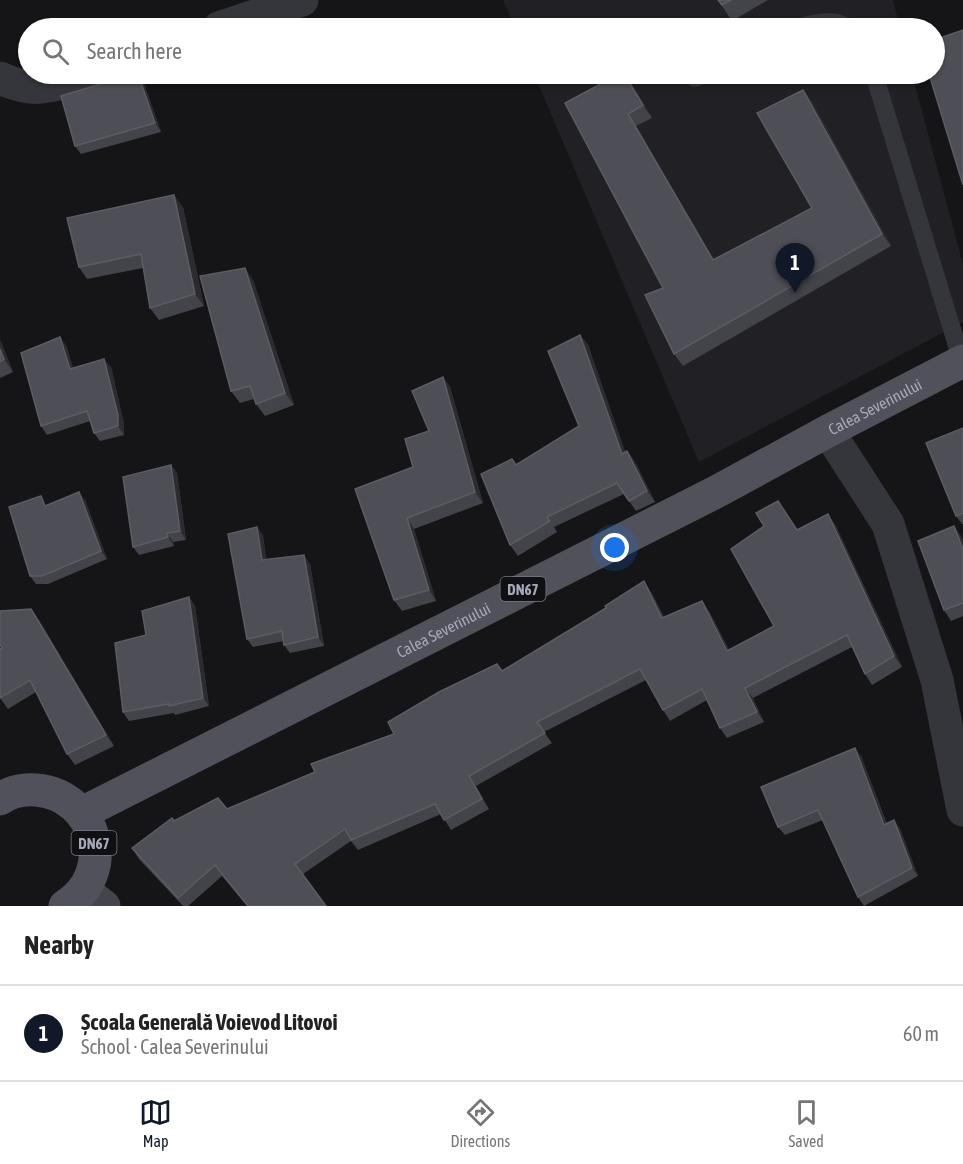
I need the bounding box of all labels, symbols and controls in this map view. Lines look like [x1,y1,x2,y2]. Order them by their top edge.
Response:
search box [18,18,945,84]
icon: search [39,35,72,68]
text: Search here [87,38,182,64]
pin: 1 [776,244,814,293]
street label: Calea Severinului [825,375,925,438]
your location [600,533,629,562]
road number: DN67 [500,577,546,601]
street label: Calea Severinului [393,599,493,661]
road number: DN67 [72,831,116,855]
text: Nearby [24,930,94,960]
text: Școala Generală Voievod Litovoi [81,1009,338,1035]
text: 1 [39,1022,48,1045]
text: 60 m [903,1022,939,1045]
text: School · Calea Severinului [81,1035,269,1058]
tab: Map [139,1096,172,1150]
tab: Directions [450,1096,510,1150]
tab: Saved [788,1096,824,1150]

